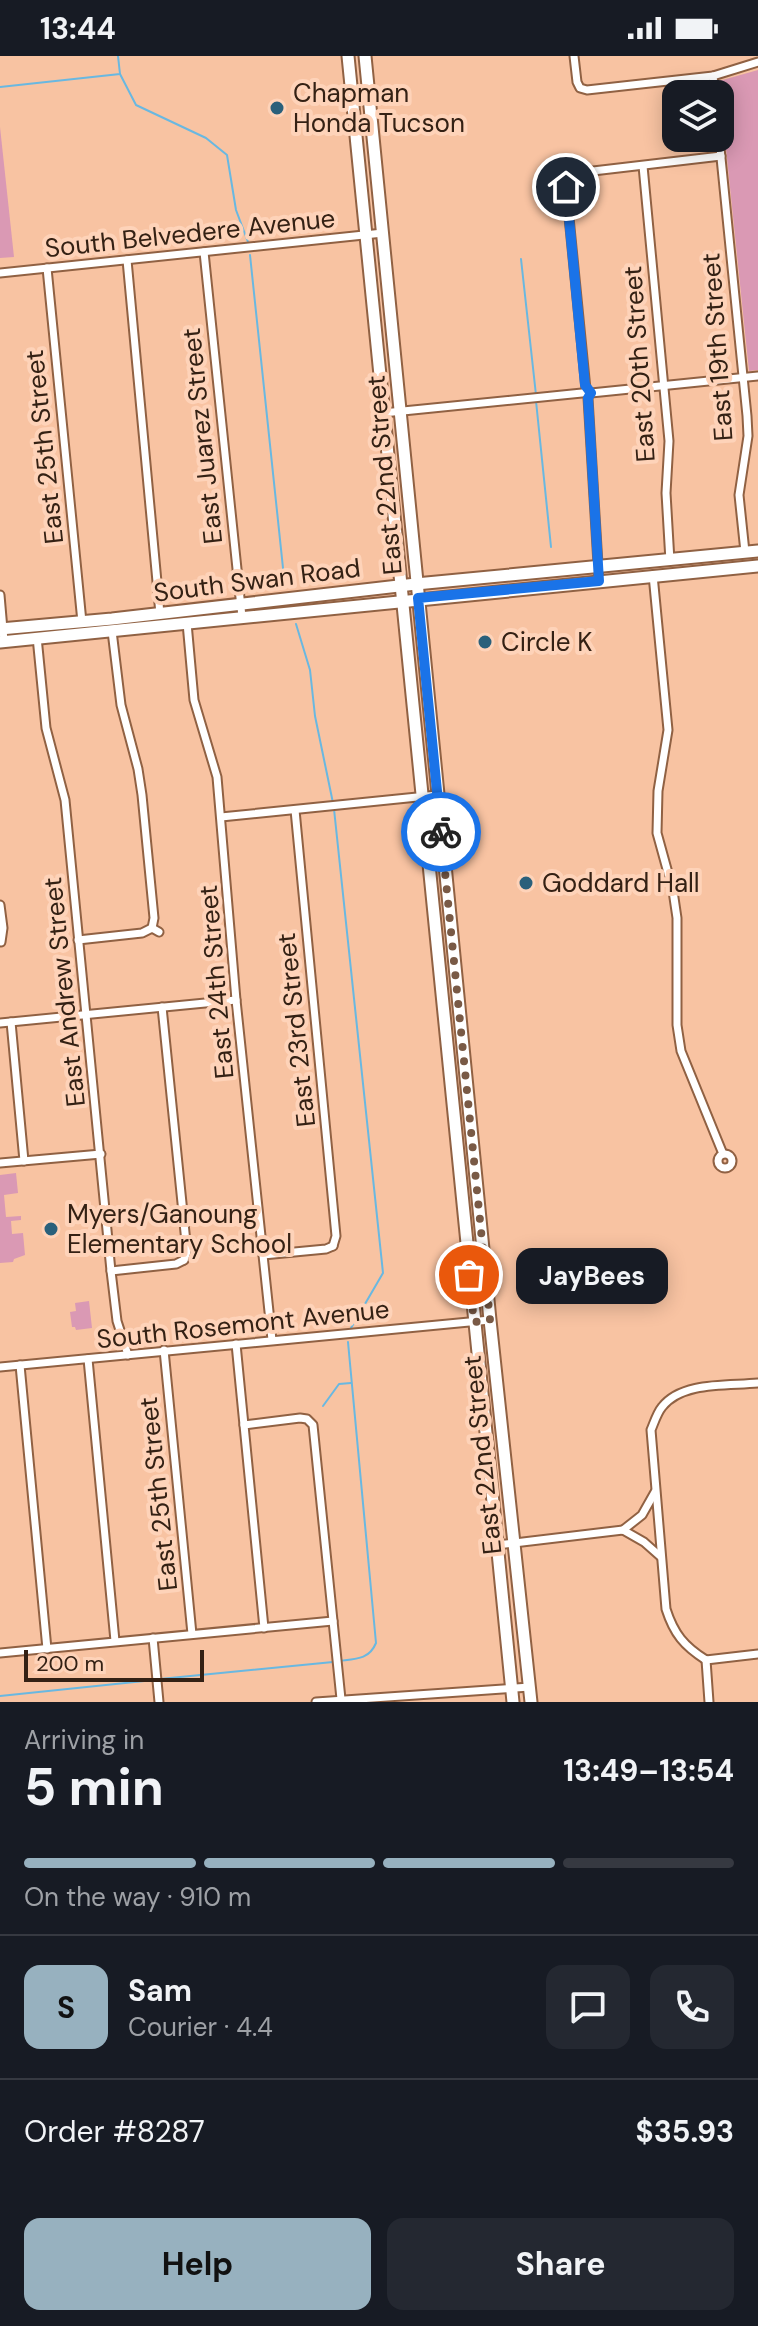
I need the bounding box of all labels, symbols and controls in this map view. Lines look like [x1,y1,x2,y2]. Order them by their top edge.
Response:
text: 13:44 [40,9,116,48]
place label: Chapman Honda Tucson [293,76,465,140]
map controls [662,80,734,152]
button: layers [662,80,734,152]
marker: Chapman Honda Tucson [268,99,286,117]
pin [532,153,600,221]
icon: home [544,165,588,209]
street label: South Belvedere Avenue [43,201,337,265]
street label: East 19th Street [693,252,741,442]
street label: East 20th Street [615,265,663,463]
street label: East Juarez Street [174,326,230,546]
street label: East 25th Street [17,348,71,546]
street label: East 22nd Street [358,374,410,576]
street label: South Swan Road [151,550,363,610]
place label: Circle K [501,625,593,659]
marker: Circle K [476,633,494,651]
courier [401,792,481,872]
icon: bike [419,810,463,854]
place label: Goddard Hall [542,866,700,900]
marker: Goddard Hall [517,874,535,892]
street label: East Andrew Street [35,875,93,1109]
street label: East 24th Street [191,884,241,1080]
street label: East 23rd Street [269,931,323,1129]
place label: Myers/Ganoung Elementary School [67,1197,292,1261]
marker: Myers/Ganoung Elementary School [42,1220,60,1238]
pin [435,1241,503,1309]
callout: JayBees [517,1247,669,1303]
icon: bag [447,1253,491,1297]
text: JayBees [539,1259,645,1293]
street label: South Rosemont Avenue [95,1292,391,1356]
street label: East 22nd Street [455,1354,509,1556]
street label: East 25th Street [131,1395,185,1593]
scale bar [24,1646,204,1682]
text: 200 m [36,1649,104,1678]
text: Arriving in [24,1723,144,1757]
text: 13:49–13:54 [563,1751,734,1790]
text: 5 min [24,1753,164,1821]
text: On the way · 910 m [24,1880,251,1914]
button: chat [546,1965,630,2049]
button: phone [650,1965,734,2049]
text: Sam [128,1971,192,2010]
text: S [57,1988,75,2027]
text: Courier · 4.4 [128,2010,273,2044]
text: Order #8287 [24,2112,205,2151]
text: $35.93 [636,2112,734,2151]
button: Help [24,2218,371,2310]
button: Share [387,2218,734,2310]

